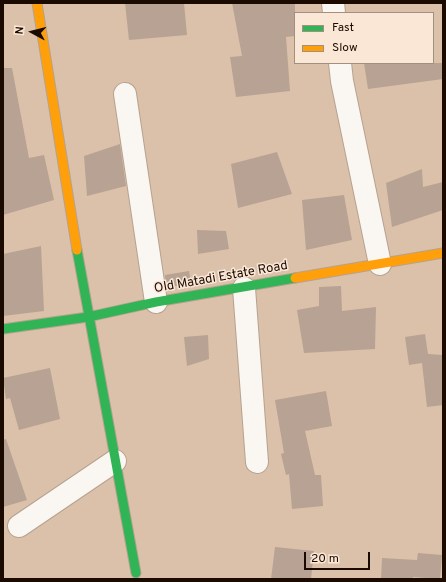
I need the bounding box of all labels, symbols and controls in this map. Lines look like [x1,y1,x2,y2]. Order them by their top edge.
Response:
north arrow [12,12,52,52]
legend [294,12,434,64]
text: Fast [332,20,354,36]
text: N [13,26,28,35]
text: Slow [332,40,358,56]
street label: Old Matadi Estate Road [153,259,289,297]
scale bar [306,544,372,570]
text: 20 m [311,551,339,567]

